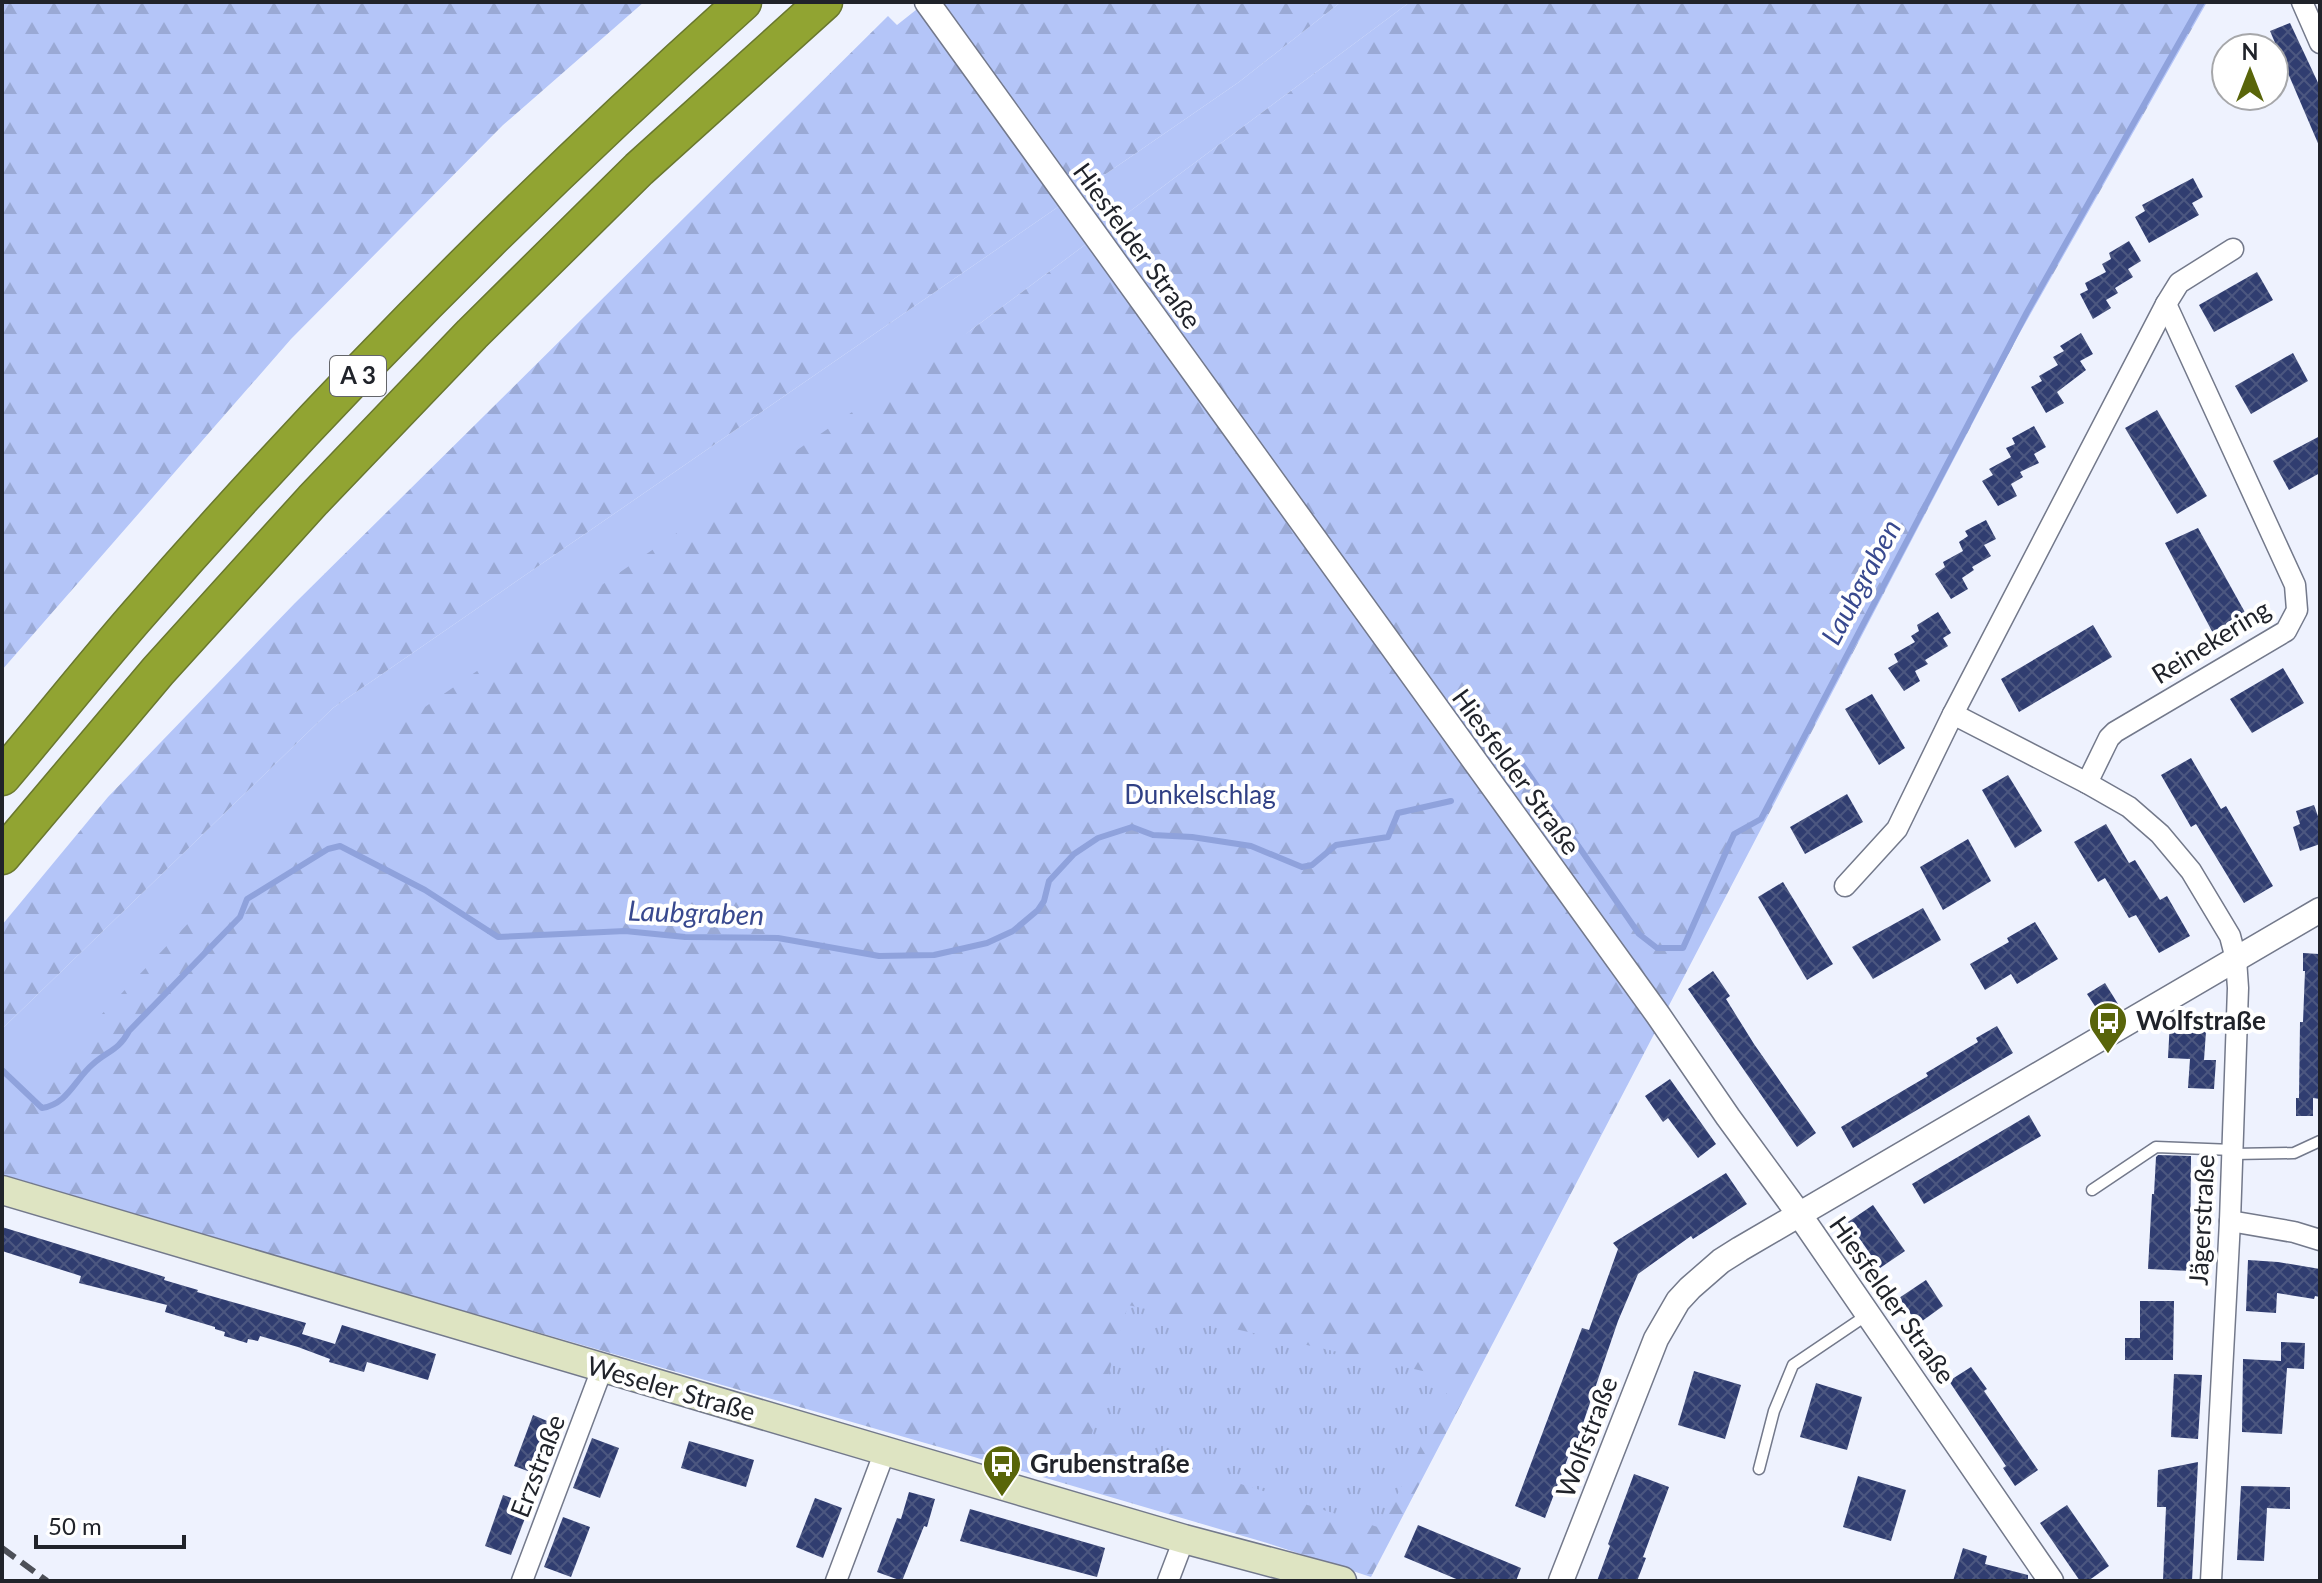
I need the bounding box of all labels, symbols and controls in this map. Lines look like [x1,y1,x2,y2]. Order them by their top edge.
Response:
north arrow [2210,32,2290,112]
text: N [2242,38,2258,65]
street label: Hiesfelder Straße [1067,156,1209,335]
road number: A 3 [330,356,386,396]
water label: Laubgraben [1813,513,1907,650]
street label: Reinekering [2145,592,2276,690]
street label: Hiesfelder Straße [1446,682,1588,861]
park label: Dunkelschlag [1124,778,1276,810]
water label: Laubgraben [627,893,765,931]
bus stop icon: Wolfstraße [2087,1000,2129,1055]
place label: Wolfstraße [2136,1004,2266,1036]
street label: Jägerstraße [2182,1154,2220,1286]
street label: Hiesfelder Straße [1823,1210,1962,1389]
street label: Weseler Straße [584,1349,759,1427]
street label: Wolfstraße [1548,1372,1624,1502]
street label: Erzstraße [503,1410,571,1522]
bus stop icon: Grubenstraße [981,1443,1023,1498]
place label: Grubenstraße [1030,1447,1190,1479]
scale bar [36,1499,184,1549]
text: 50 m [48,1511,102,1540]

